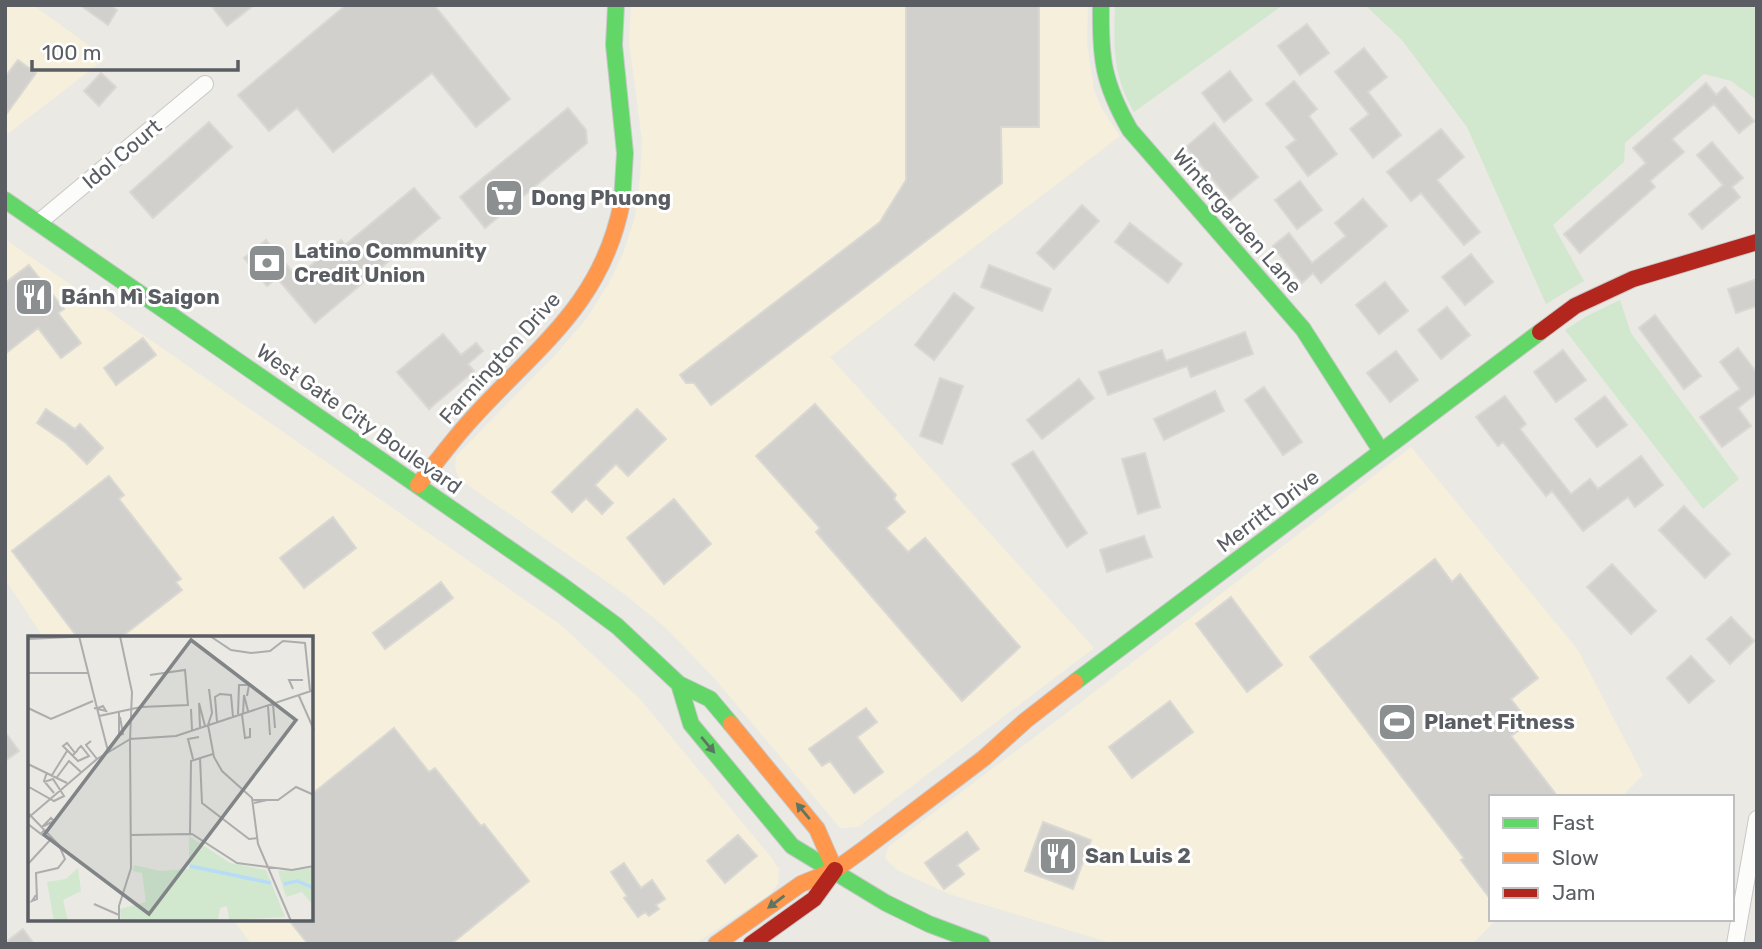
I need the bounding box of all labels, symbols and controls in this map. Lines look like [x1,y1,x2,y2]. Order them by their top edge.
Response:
scale bar [32,28,238,72]
text: 100 m [42,40,101,65]
street label: Idol Court [77,113,166,194]
street label: Wintergarden Lane [1168,143,1307,298]
supermarket icon: Dong Phuong [483,177,525,219]
place label: Dong Phuong [531,185,671,210]
place label: Latino Community Credit Union [294,238,487,287]
bank icon: Latino Community Credit Union [246,242,288,284]
restaurant icon: Bánh Mì Saigon [13,276,55,318]
place label: Bánh Mì Saigon [61,284,220,309]
street label: Farmington Drive [434,287,565,429]
street label: West Gate City Boulevard [252,338,467,499]
street label: Merritt Drive [1212,464,1324,557]
inset map [28,636,313,921]
sports icon: Planet Fitness [1376,701,1418,743]
place label: Planet Fitness [1424,709,1575,734]
one-way arrow [701,735,716,753]
legend [1489,795,1734,921]
one-way arrow [795,802,811,820]
text: Fast [1552,810,1594,835]
restaurant icon: San Luis 2 [1037,835,1079,877]
place label: San Luis 2 [1085,843,1191,868]
text: Slow [1552,845,1599,870]
text: Jam [1552,880,1596,905]
one-way arrow [767,895,785,910]

